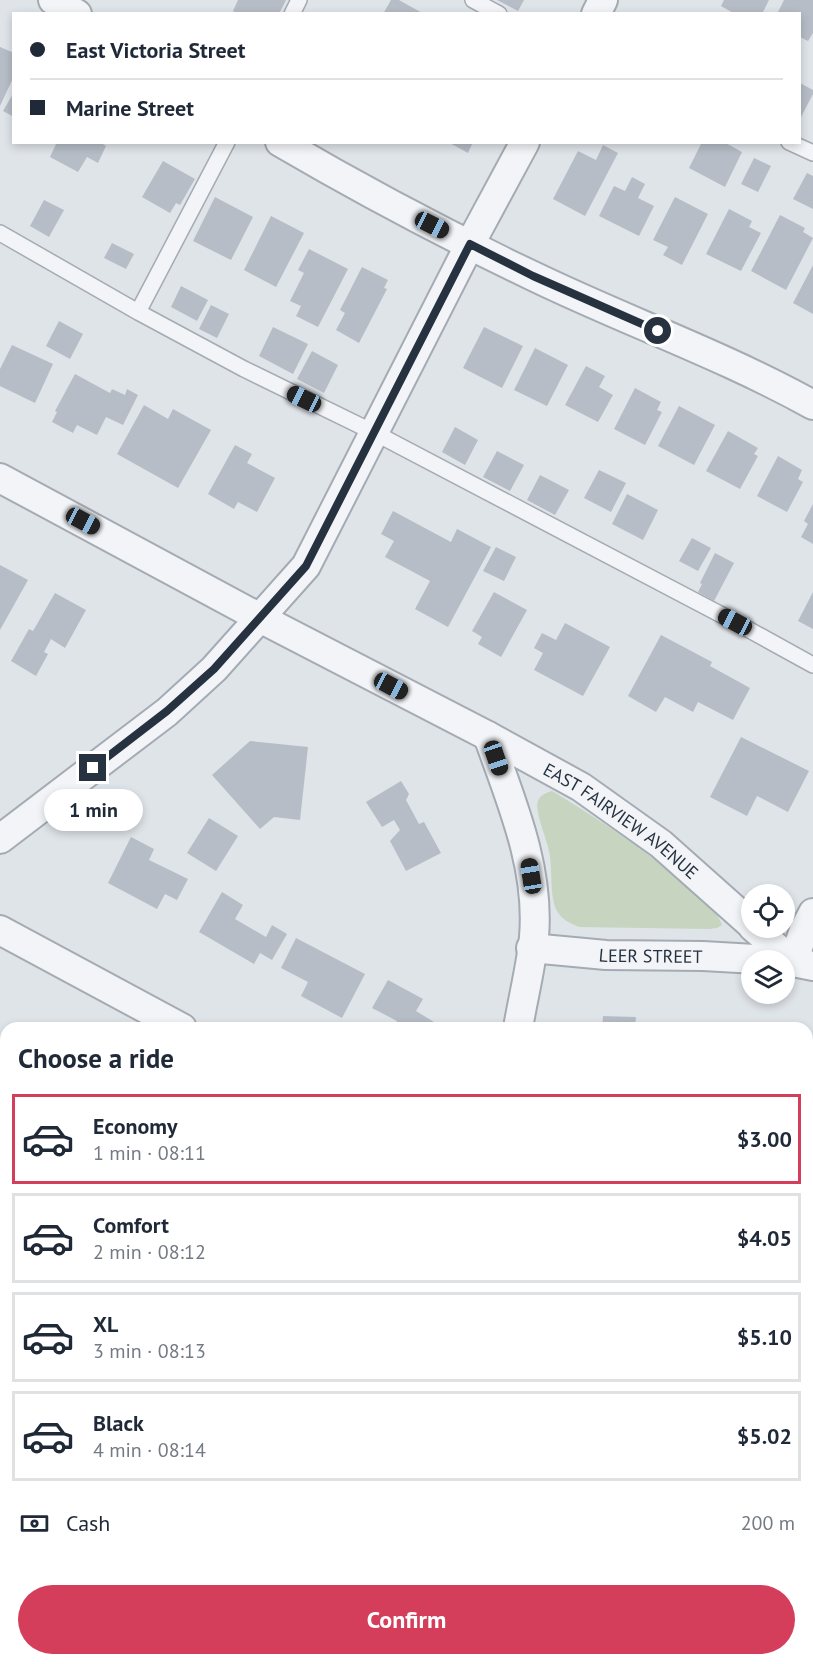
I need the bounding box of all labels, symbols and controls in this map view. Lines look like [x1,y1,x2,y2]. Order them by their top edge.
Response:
text: East Victoria Street [66,36,245,64]
text: Marine Street [66,94,194,122]
car [412,209,452,241]
route start [644,317,671,344]
car [284,383,324,415]
car [63,505,103,537]
car [715,606,755,638]
car [371,670,411,702]
car [482,738,510,778]
route end [79,754,106,781]
street label: EAST FAIRVIEW AVENUE [540,757,703,884]
callout: 1 min [44,789,142,831]
text: 1 min [69,797,118,823]
car [519,857,543,895]
map controls [741,884,795,1004]
button: locate [741,884,795,938]
street label: LEER STREET [598,943,703,967]
button: layers [741,950,795,1004]
text: Choose a ride [18,1041,174,1075]
icon: car [21,1112,75,1166]
text: Economy [93,1112,177,1140]
text: $3.00 [737,1125,792,1153]
text: 1 min · 08:11 [93,1140,206,1166]
icon: car [21,1211,75,1265]
text: Comfort [93,1211,169,1239]
text: $4.05 [737,1224,792,1252]
text: 2 min · 08:12 [93,1239,206,1265]
icon: car [21,1310,75,1364]
text: XL [93,1310,118,1338]
text: $5.10 [737,1323,792,1351]
text: 3 min · 08:13 [93,1338,206,1364]
icon: car [21,1409,75,1463]
text: Black [93,1409,144,1437]
text: $5.02 [737,1422,792,1450]
text: 4 min · 08:14 [93,1437,206,1463]
icon: cash [18,1507,51,1540]
text: Cash [66,1509,110,1537]
text: 200 m [741,1510,795,1536]
button: Confirm [18,1585,795,1654]

